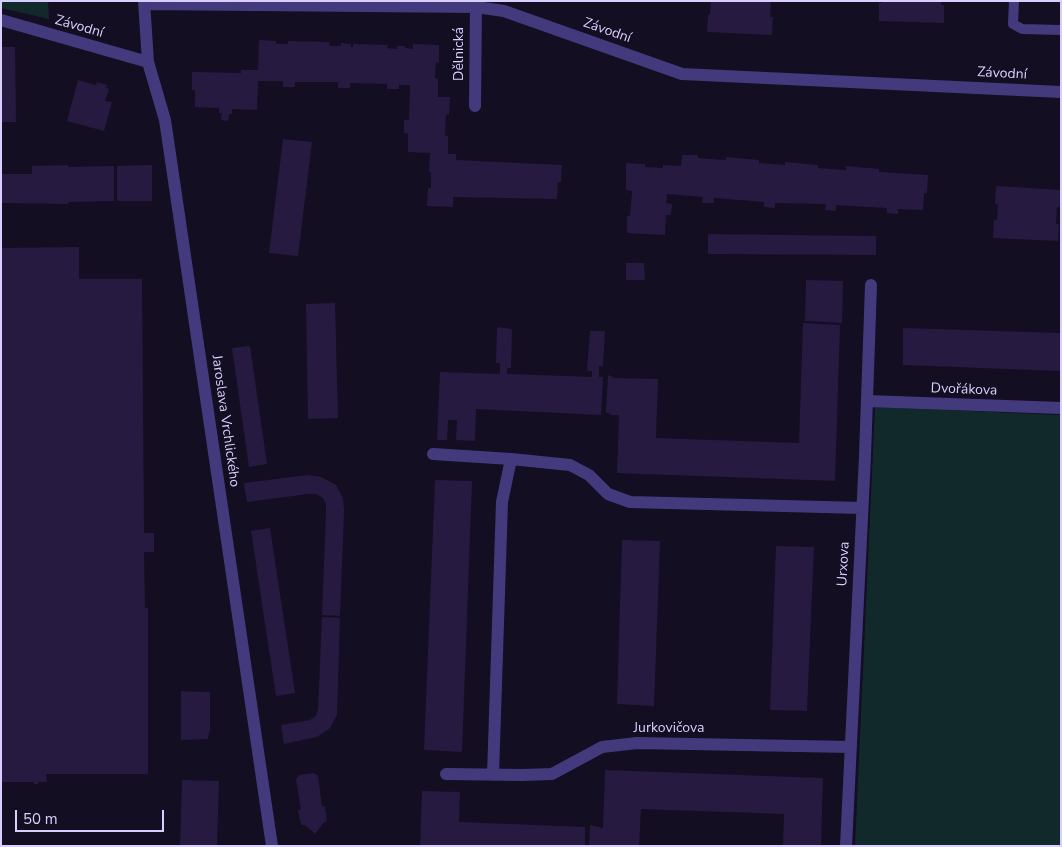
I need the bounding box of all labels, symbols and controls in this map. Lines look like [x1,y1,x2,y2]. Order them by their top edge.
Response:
street label: Závodní [53,12,105,42]
street label: Závodní [581,15,633,47]
street label: Dělnická [452,27,468,81]
street label: Závodní [977,64,1027,84]
street label: Jaroslava Vrchlického [207,354,243,488]
street label: Dvořákova [930,380,998,400]
street label: Urxova [834,541,854,587]
street label: Jurkovičova [634,721,704,737]
scale bar [18,800,166,832]
text: 50 m [23,809,58,829]

